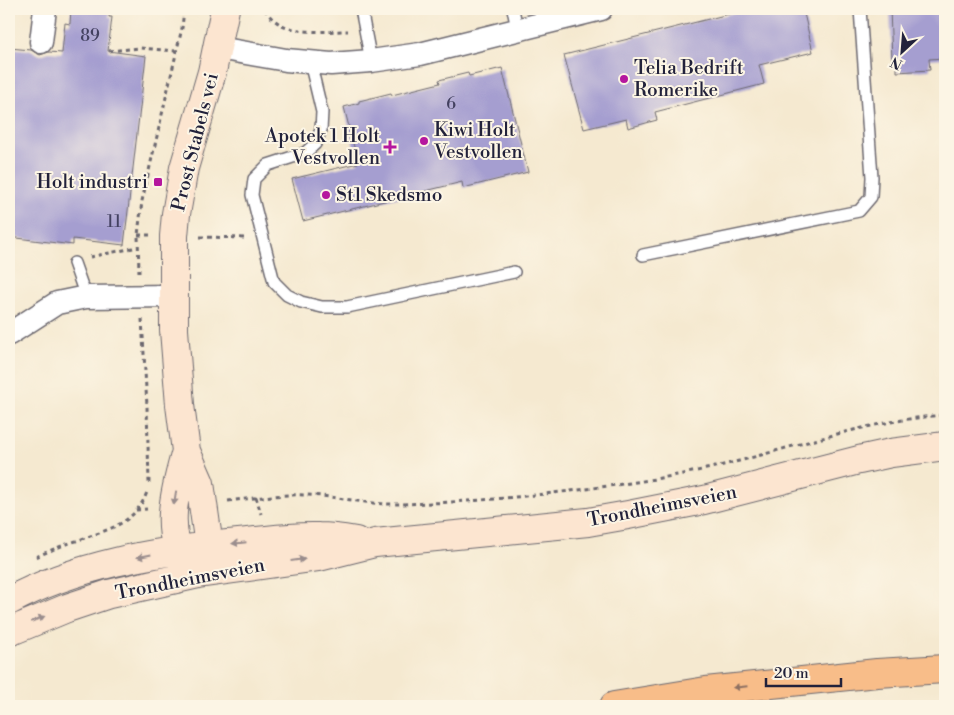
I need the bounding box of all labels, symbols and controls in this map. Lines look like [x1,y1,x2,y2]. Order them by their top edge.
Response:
house number: 89 [80,26,100,46]
north arrow [876,28,926,78]
text: N [888,52,906,73]
place label: Telia Bedrift Romerike [634,56,744,102]
street label: Prost Stabels vei [166,70,224,214]
marker: Telia Bedrift Romerike [618,73,630,85]
house number: 6 [446,94,456,114]
place label: Kiwi Holt Vestvollen [433,118,523,164]
place label: Apotek 1 Holt Vestvollen [264,124,380,170]
marker: Kiwi Holt Vestvollen [418,135,430,147]
marker: Apotek 1 Holt Vestvollen [384,141,396,153]
place label: Holt industri [37,170,148,194]
marker: Holt industri [152,176,164,188]
place label: St1 Skedsmo [336,183,442,207]
marker: St1 Skedsmo [320,189,332,201]
house number: 11 [107,212,121,232]
street label: Trondheimsveien [585,480,739,532]
one-way arrow [170,490,178,506]
one-way arrow [231,539,247,547]
one-way arrow [135,552,151,560]
street label: Trondheimsveien [113,553,267,605]
one-way arrow [290,556,306,564]
one-way arrow [30,615,45,623]
scale bar [766,655,842,687]
text: 20 m [774,664,809,683]
one-way arrow [732,683,748,691]

